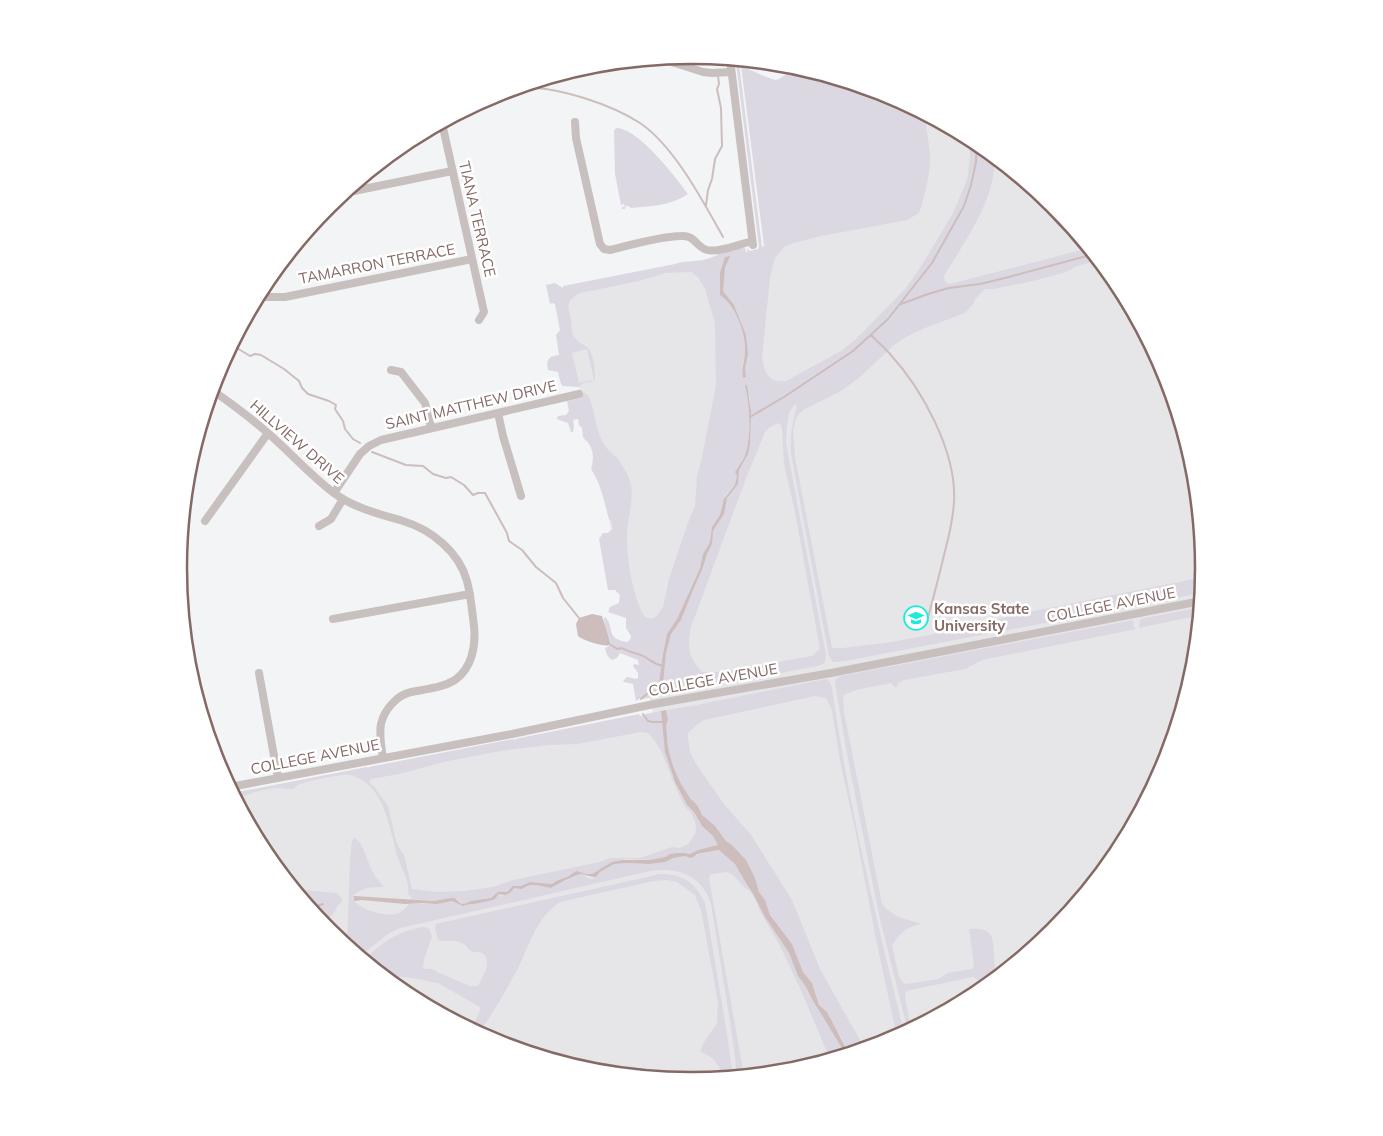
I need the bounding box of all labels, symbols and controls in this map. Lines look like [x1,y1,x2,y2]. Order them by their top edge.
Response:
street label: TIANA TERRACE [455,159,500,279]
street label: TAMARRON TERRACE [297,239,457,288]
street label: SAINT MATTHEW DRIVE [383,376,558,433]
street label: HILLVIEW DRIVE [246,396,348,488]
street label: COLLEGE AVENUE [1045,583,1177,626]
place label: Kansas State University [934,599,1029,635]
school or university icon: Kansas State University [903,605,929,631]
street label: COLLEGE AVENUE [647,659,779,700]
street label: COLLEGE AVENUE [249,735,381,778]

